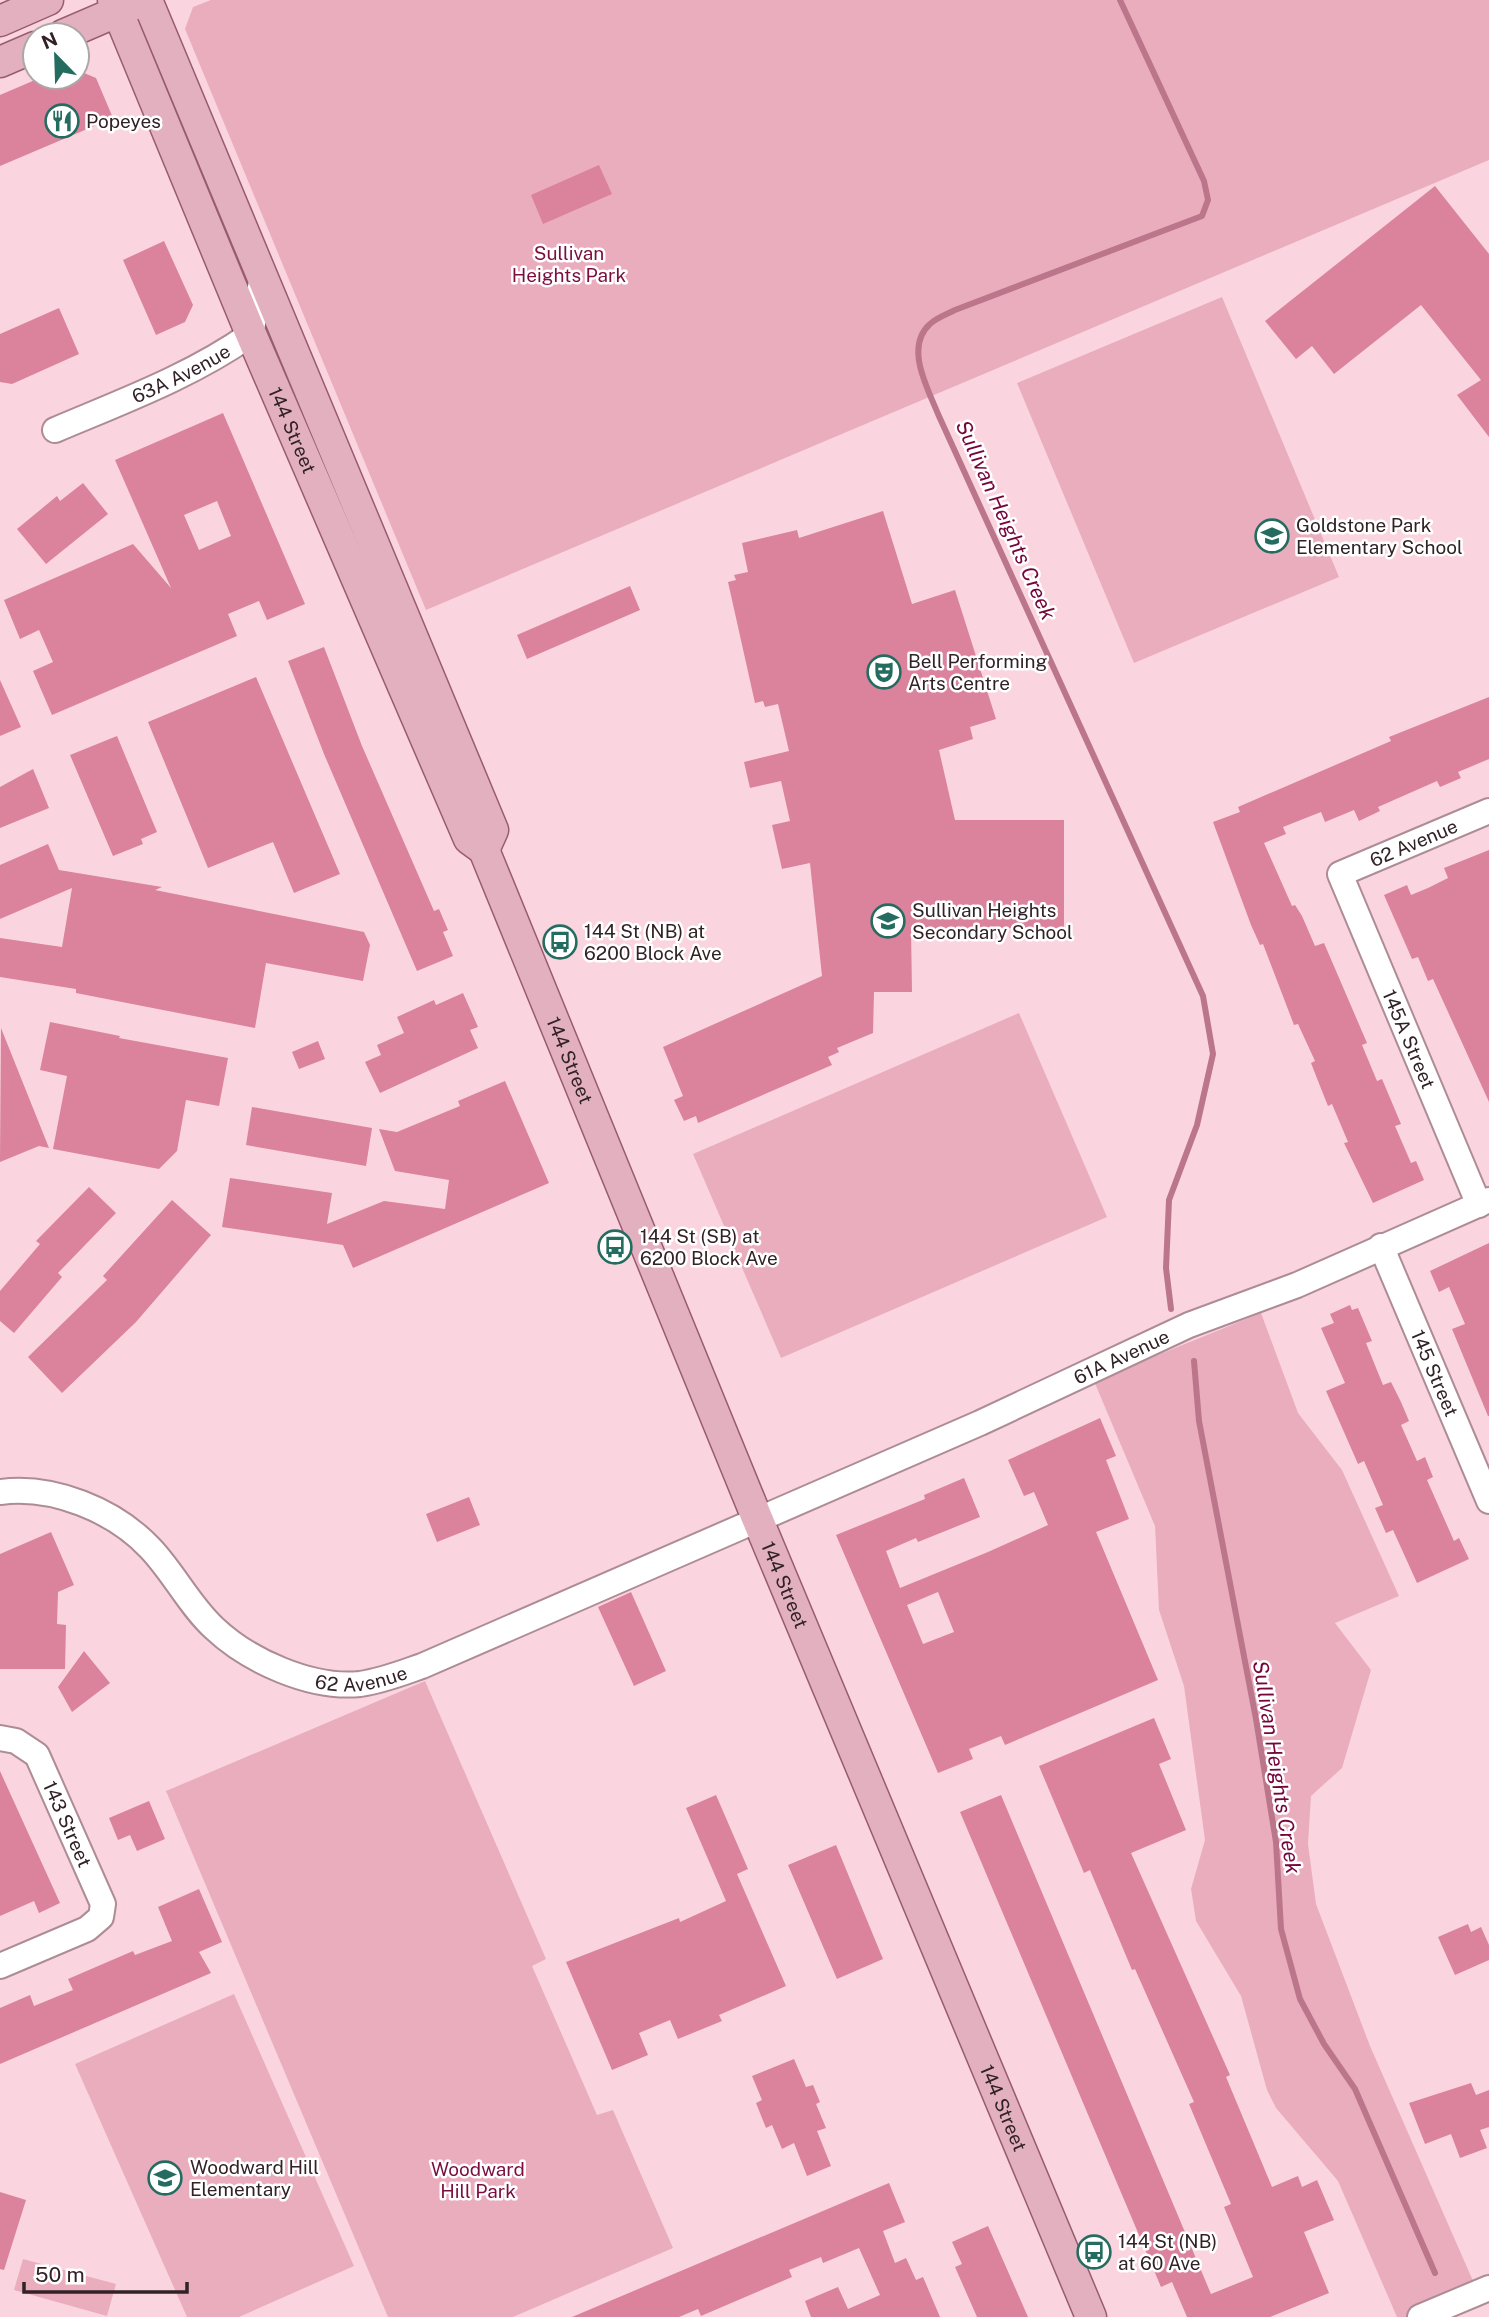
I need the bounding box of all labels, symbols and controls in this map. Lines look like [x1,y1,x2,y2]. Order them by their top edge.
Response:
north arrow [21,21,91,91]
text: N [38,27,60,53]
restaurant icon: Popeyes [43,102,81,140]
place label: Popeyes [86,110,161,132]
park label: Sullivan Heights Park [512,242,626,286]
street label: 63A Avenue [128,340,234,407]
street label: 144 Street [264,384,321,477]
water label: Sullivan Heights Creek [951,416,1062,624]
place label: Goldstone Park Elementary School [1296,514,1463,558]
school or university icon: Goldstone Park Elementary School [1253,517,1291,555]
place label: Bell Performing Arts Centre [908,650,1047,694]
theatre icon: Bell Performing Arts Centre [865,653,903,691]
street label: 62 Avenue [1367,815,1461,871]
place label: Sullivan Heights Secondary School [912,899,1073,943]
school or university icon: Sullivan Heights Secondary School [869,902,907,940]
place label: 144 St (NB) at 6200 Block Ave [584,920,722,964]
bus stop icon: 144 St (NB) at 6200 Block Ave [541,923,579,961]
street label: 145A Street [1378,986,1440,1092]
street label: 144 Street [542,1013,597,1107]
place label: 144 St (SB) at 6200 Block Ave [640,1225,778,1269]
bus stop icon: 144 St (SB) at 6200 Block Ave [596,1228,634,1266]
street label: 61A Avenue [1070,1325,1173,1389]
street label: 145 Street [1407,1326,1463,1420]
street label: 144 Street [757,1538,813,1631]
water label: Sullivan Heights Creek [1248,1659,1306,1876]
street label: 62 Avenue [313,1661,410,1696]
street label: 143 Street [39,1778,96,1870]
street label: 144 Street [976,2061,1031,2154]
place label: Woodward Hill Elementary [190,2156,319,2200]
park label: Woodward Hill Park [431,2158,525,2202]
school or university icon: Woodward Hill Elementary [146,2159,184,2197]
place label: 144 St (NB) at 60 Ave [1118,2230,1217,2274]
bus stop icon: 144 St (NB) at 60 Ave [1075,2233,1113,2271]
scale bar [24,2250,187,2294]
text: 50 m [35,2262,85,2287]

